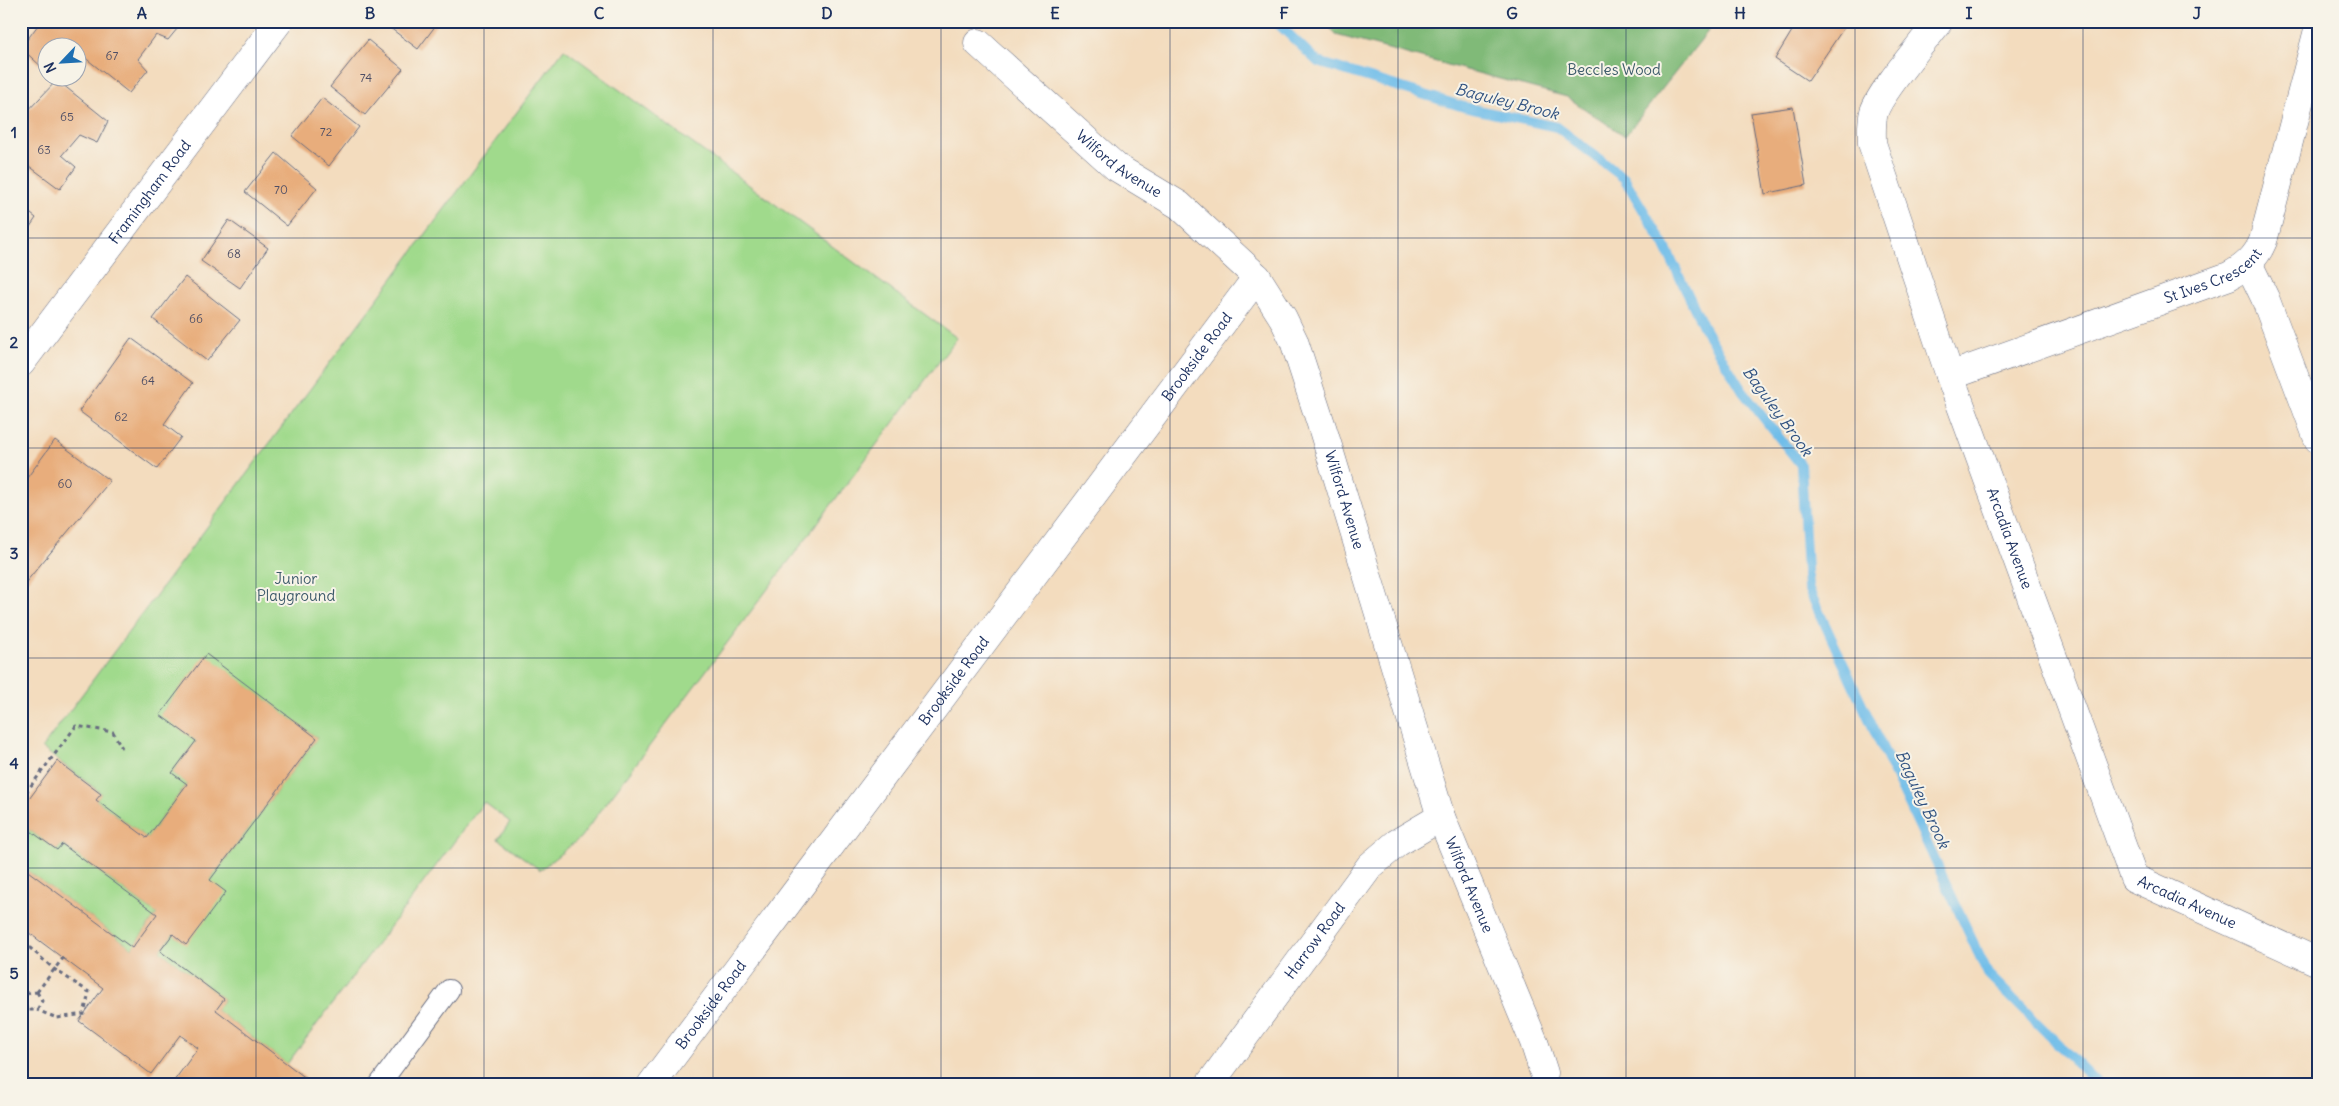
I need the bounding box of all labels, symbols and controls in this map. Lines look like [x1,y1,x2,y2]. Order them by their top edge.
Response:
text: A [137,3,147,23]
text: B [365,3,376,23]
text: C [594,3,605,23]
text: D [821,3,833,23]
text: E [1050,3,1060,23]
text: F [1279,3,1289,23]
text: G [1506,3,1518,23]
text: H [1734,3,1746,23]
text: I [1966,3,1973,23]
text: J [2193,3,2202,23]
north arrow [38,38,88,88]
house number: 67 [106,48,119,63]
text: N [40,59,60,76]
park label: Beccles Wood [1567,60,1661,79]
house number: 74 [360,70,372,85]
water label: Baguley Brook [1453,78,1563,124]
house number: 65 [60,109,74,124]
text: 1 [11,122,17,142]
house number: 72 [320,124,333,139]
street label: Wilford Avenue [1072,126,1165,201]
street label: Framingham Road [104,136,195,248]
house number: 63 [37,142,51,157]
house number: 70 [274,182,288,197]
street label: St Ives Crescent [2161,245,2266,308]
house number: 68 [227,246,241,261]
street label: Brookside Road [1157,308,1236,405]
house number: 66 [189,311,203,326]
text: 2 [10,332,19,352]
water label: Baguley Brook [1739,362,1818,461]
house number: 64 [141,373,155,388]
house number: 62 [114,409,128,424]
street label: Wilford Avenue [1321,448,1369,551]
house number: 60 [58,476,73,491]
street label: Arcadia Avenue [1983,485,2037,591]
text: 3 [9,543,19,563]
park label: Junior Playground [257,569,335,605]
street label: Brookside Road [914,632,993,729]
water label: Baguley Brook [1892,747,1955,853]
text: 4 [9,753,19,773]
street label: Wilford Avenue [1441,834,1498,936]
street label: Arcadia Avenue [2135,871,2240,932]
street label: Harrow Road [1280,898,1349,983]
street label: Brookside Road [671,956,750,1053]
text: 5 [9,963,19,983]

